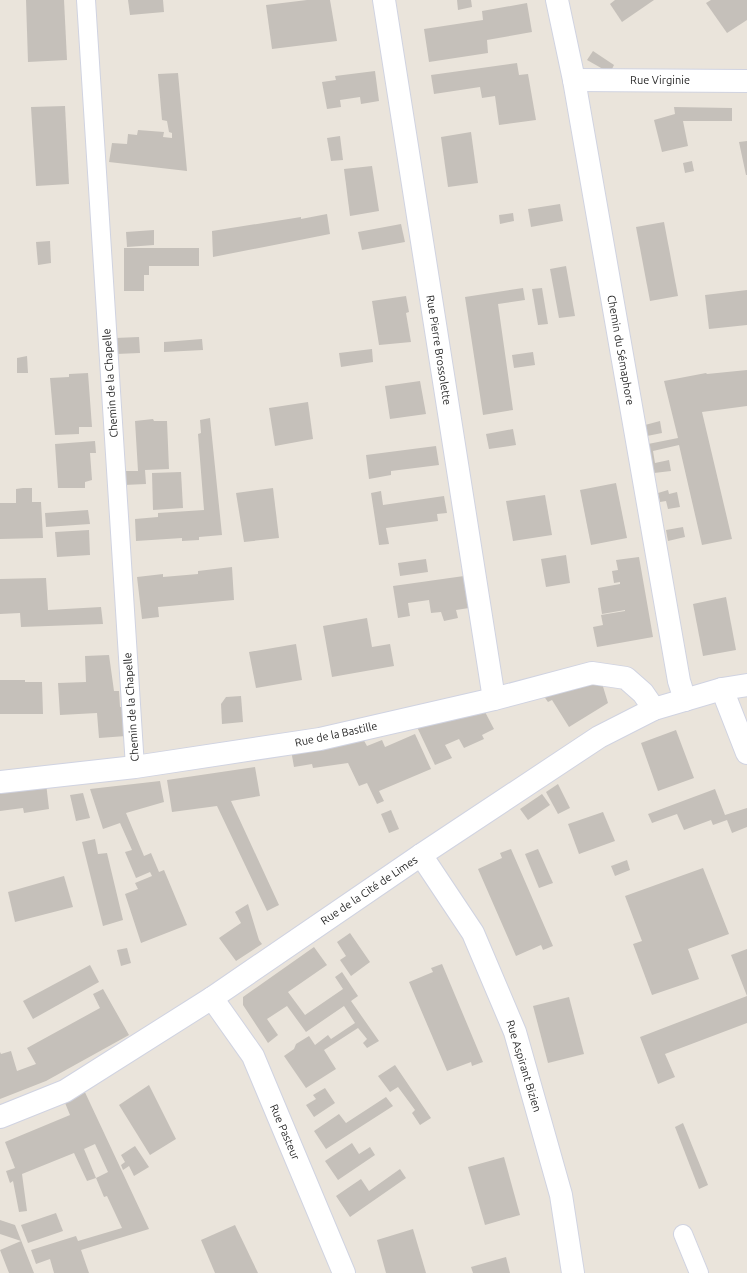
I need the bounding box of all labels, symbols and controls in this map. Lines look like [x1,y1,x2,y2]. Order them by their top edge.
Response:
street label: Rue Virginie [630,74,690,86]
street label: Rue Pierre Brossolette [424,294,454,406]
street label: Chemin du Sémaphore [605,294,637,406]
street label: Chemin de la Chapelle [100,328,120,438]
street label: Chemin de la Chapelle [121,652,141,762]
street label: Rue de la Bastille [294,719,378,749]
street label: Rue de la Cité de Limes [318,853,420,927]
street label: Rue Aspirant Bizien [504,1019,544,1113]
street label: Rue Pasteur [268,1102,302,1162]

